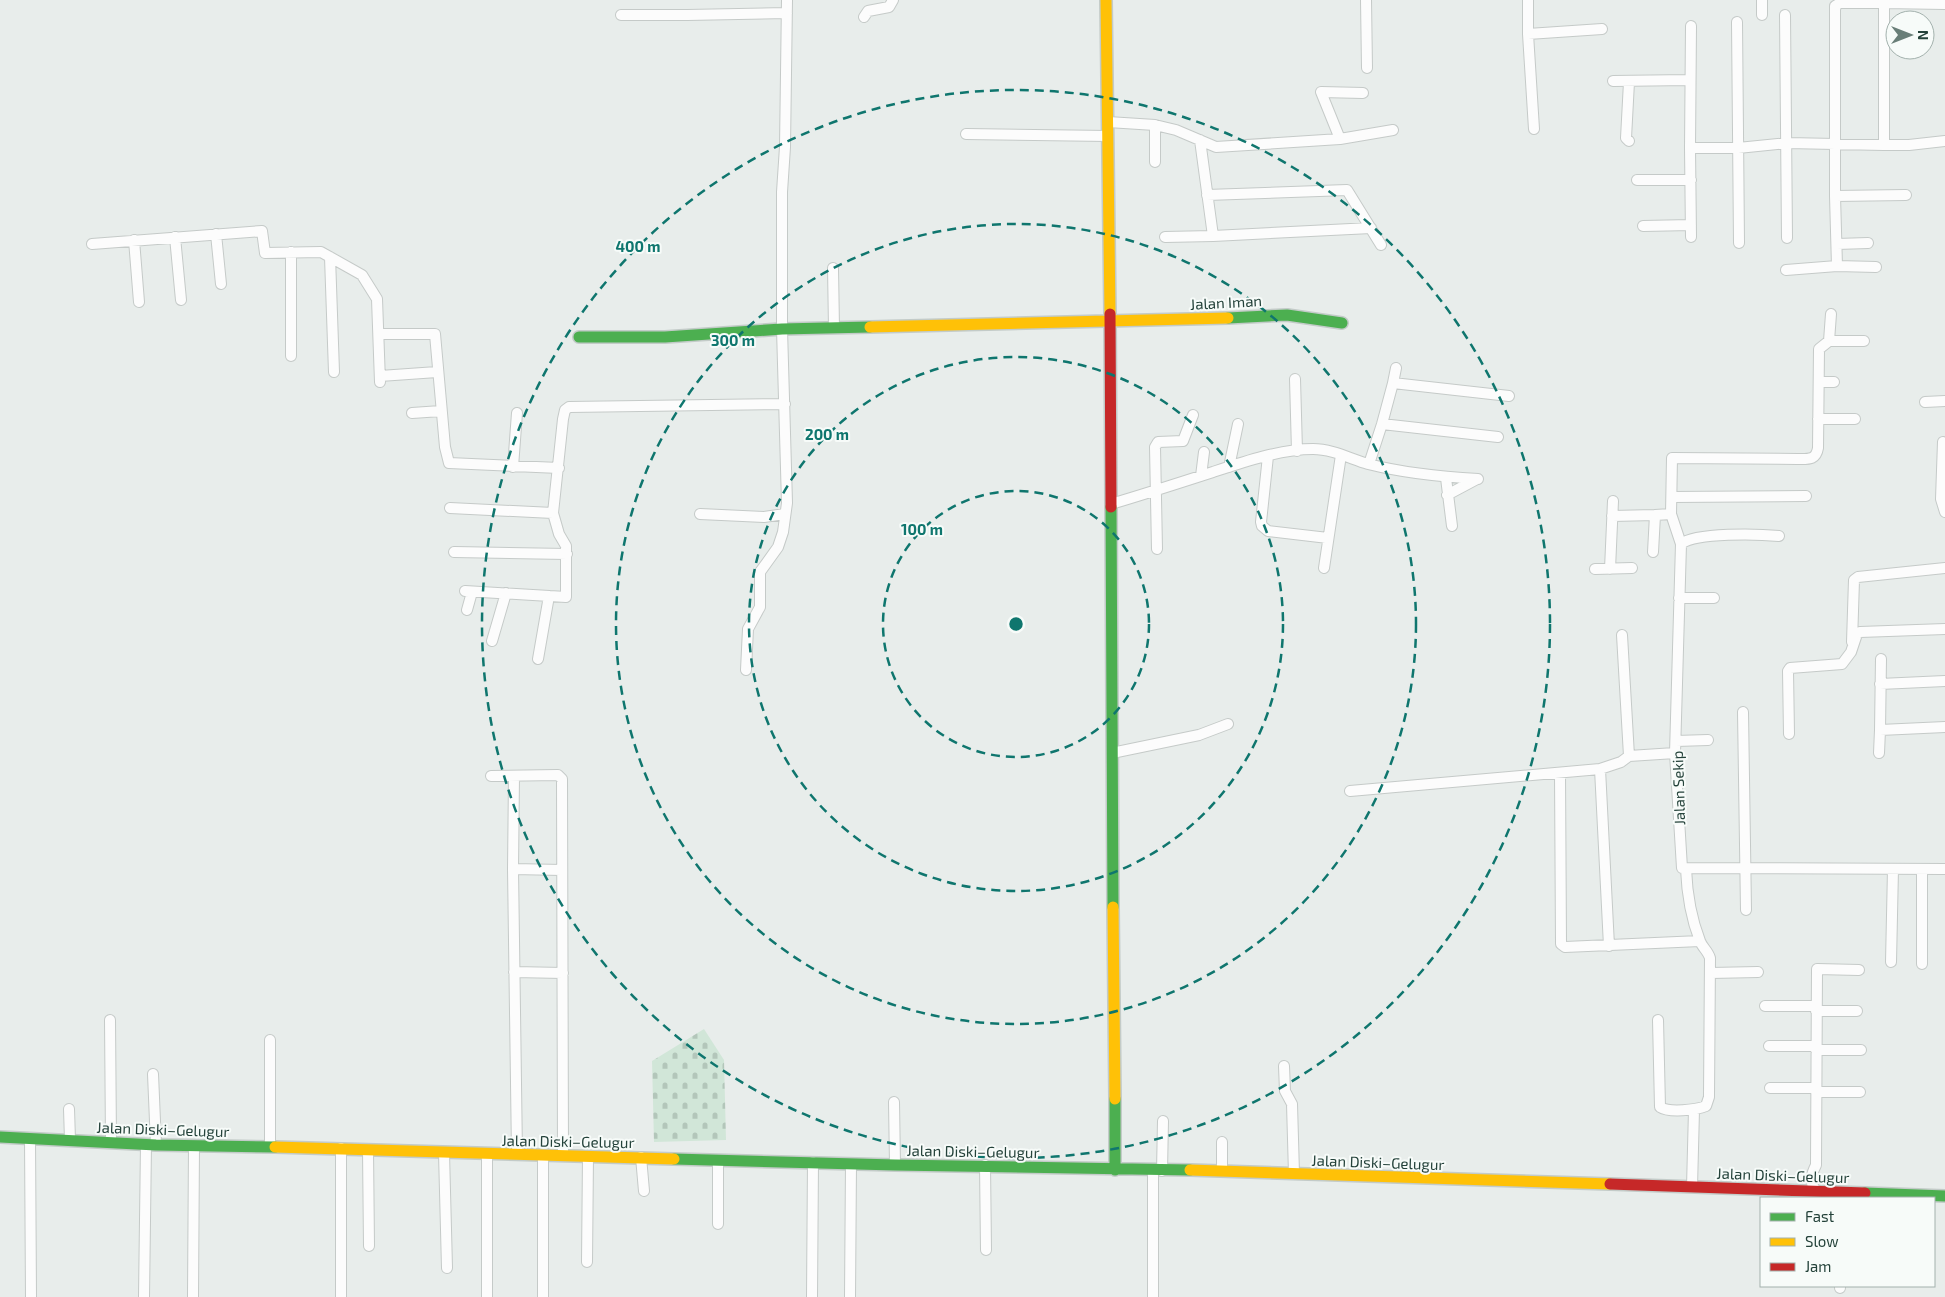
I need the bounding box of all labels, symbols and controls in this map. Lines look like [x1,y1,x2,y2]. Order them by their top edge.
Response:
north arrow [1885,10,1935,60]
text: N [1915,30,1932,40]
text: 400 m [616,237,660,255]
street label: Jalan Iman [1190,291,1262,313]
text: 300 m [711,331,755,349]
text: 200 m [805,425,849,443]
text: 100 m [901,520,943,538]
centre of rings [1007,615,1025,633]
street label: Jalan Sekip [1668,750,1688,826]
street label: Jalan Diski–Gelugur [96,1118,230,1140]
street label: Jalan Diski–Gelugur [501,1131,635,1151]
street label: Jalan Diski–Gelugur [906,1141,1040,1161]
street label: Jalan Diski–Gelugur [1311,1151,1445,1173]
street label: Jalan Diski–Gelugur [1716,1164,1850,1186]
legend [1760,1197,1935,1287]
text: Fast [1805,1207,1835,1225]
text: Slow [1805,1232,1839,1250]
text: Jam [1805,1257,1831,1275]

